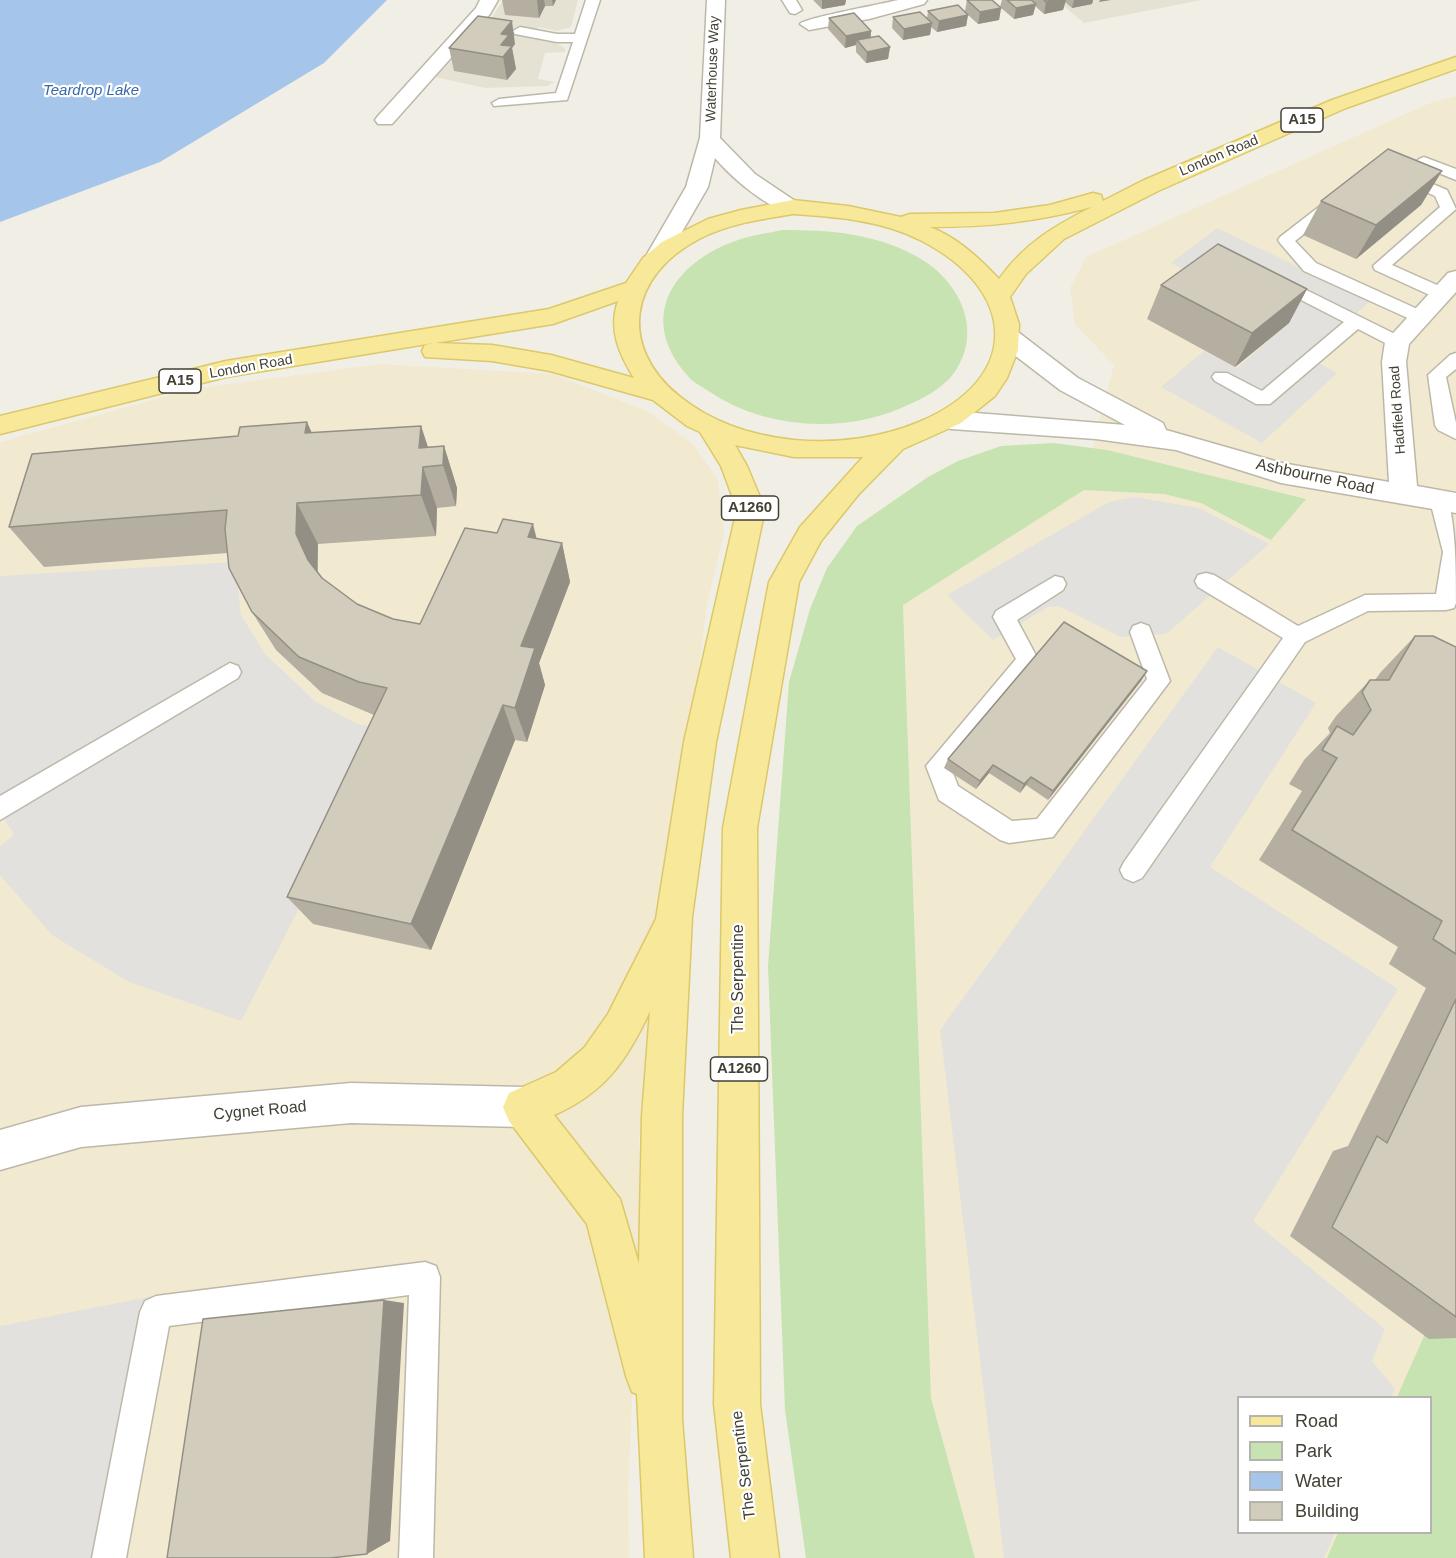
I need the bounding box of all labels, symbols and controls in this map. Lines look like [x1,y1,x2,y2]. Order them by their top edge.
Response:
street label: Waterhouse Way [703,16,723,122]
water label: Teardrop Lake [43,82,139,100]
road number: A15 [1281,108,1323,132]
street label: London Road [1177,132,1261,180]
street label: London Road [208,351,294,383]
street label: Hadfield Road [1387,365,1409,455]
road number: A15 [159,369,201,393]
street label: Ashbourne Road [1254,455,1376,499]
road number: A1260 [722,496,778,520]
street label: The Serpentine [729,924,749,1034]
road number: A1260 [710,1057,768,1081]
street label: Cygnet Road [213,1097,307,1125]
legend [1237,1396,1432,1534]
street label: The Serpentine [728,1410,760,1520]
text: Road [1295,1411,1338,1431]
text: Park [1295,1441,1332,1461]
text: Water [1295,1471,1342,1491]
text: Building [1295,1501,1359,1521]

